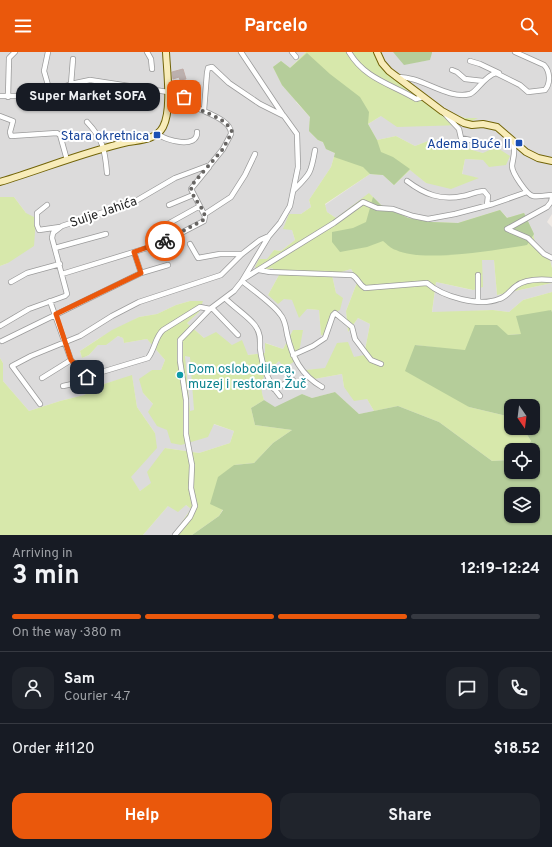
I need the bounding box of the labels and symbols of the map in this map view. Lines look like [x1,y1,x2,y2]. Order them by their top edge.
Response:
pin [167,80,201,114]
callout: Super Market SOFA [16,83,160,111]
place label: Stara okretnica [61,129,149,145]
marker: Stara okretnica [152,130,162,140]
place label: Adema Buće II [427,137,511,153]
marker: Adema Buće II [514,138,524,148]
street label: Sulje Jahića [68,194,139,232]
courier [145,221,185,261]
pin [70,360,104,394]
place label: Dom oslobodilaca, muzej i restoran Žuč [188,362,307,393]
marker: Dom oslobodilaca, muzej i restoran Žuč [175,370,185,380]
north arrow [504,399,540,435]

